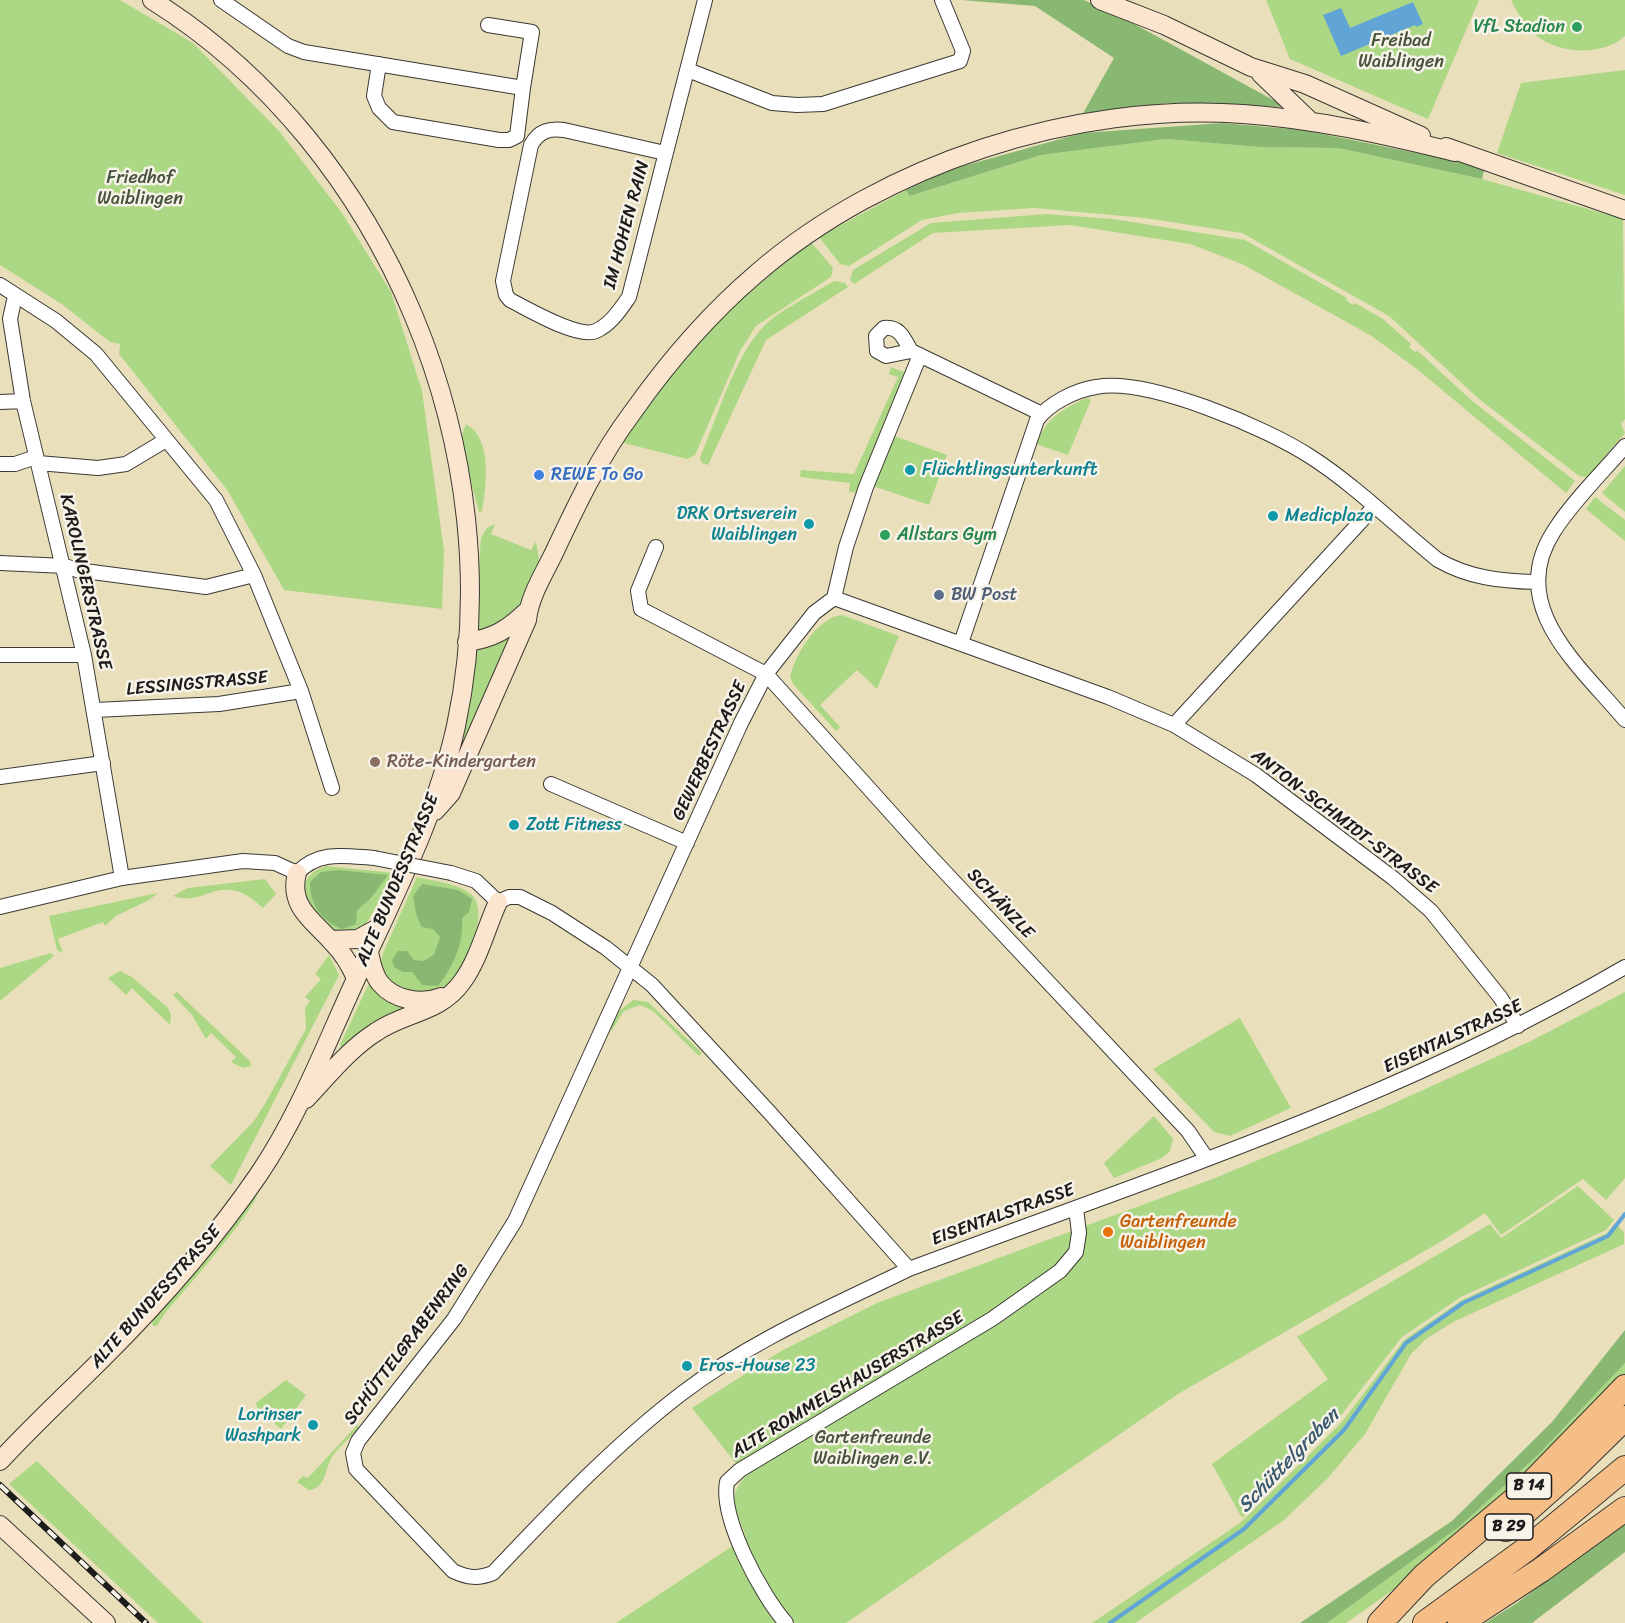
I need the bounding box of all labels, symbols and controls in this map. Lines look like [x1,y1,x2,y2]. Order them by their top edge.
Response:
place label: VfL Stadion [1473,16,1565,38]
marker: VfL Stadion [1570,20,1584,34]
park label: Freibad Waiblingen [1358,30,1444,72]
street label: IM HOHEN RAIN [599,159,655,291]
park label: Friedhof Waiblingen [97,167,183,210]
place label: Flüchtlingsunterkunft [922,459,1098,481]
marker: Flüchtlingsunterkunft [903,463,917,477]
place label: REWE To Go [551,464,643,486]
marker: REWE To Go [532,468,546,482]
street label: KAROLINGERSTRASSE [54,492,116,672]
place label: DRK Ortsverein Waiblingen [677,503,797,546]
place label: Medicplaza [1285,505,1374,527]
marker: Medicplaza [1266,509,1280,523]
marker: DRK Ortsverein Waiblingen [802,517,816,531]
place label: Allstars Gym [897,524,997,546]
marker: Allstars Gym [878,528,892,542]
place label: BW Post [951,584,1017,606]
marker: BW Post [932,588,946,602]
street label: LESSINGSTRASSE [126,667,268,701]
street label: GEWERBESTRASSE [668,678,752,824]
street label: ANTON-SCHMIDT-STRASSE [1247,745,1441,899]
place label: Röte-Kindergarten [387,751,536,773]
marker: Röte-Kindergarten [368,755,382,769]
street label: ALTE BUNDESSTRASSE [352,791,444,969]
place label: Zott Fitness [526,814,622,836]
marker: Zott Fitness [507,818,521,832]
street label: SCHÄNZLE [962,864,1038,944]
street label: EISENTALSTRASSE [1380,995,1526,1079]
street label: EISENTALSTRASSE [929,1179,1077,1251]
place label: Gartenfreunde Waiblingen [1120,1211,1237,1254]
street label: ALTE BUNDESSTRASSE [86,1221,226,1373]
marker: Gartenfreunde Waiblingen [1101,1225,1115,1239]
street label: SCHÜTTELGRABENRING [340,1261,474,1429]
street label: ALTE ROMMELSHAUSERSTRASSE [728,1307,968,1463]
place label: Eros-House 23 [699,1355,815,1377]
marker: Eros-House 23 [680,1359,694,1373]
place label: Lorinser Washpark [225,1404,301,1446]
water label: Schüttelgraben [1233,1404,1345,1518]
marker: Lorinser Washpark [306,1418,320,1432]
park label: Gartenfreunde Waiblingen e.V. [813,1427,933,1470]
road number: B 14 [1506,1473,1552,1499]
road number: B 29 [1485,1514,1533,1540]

